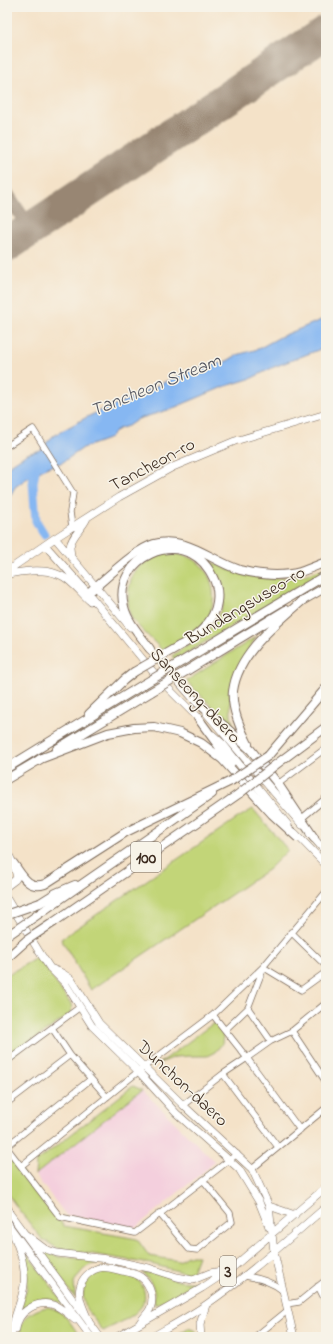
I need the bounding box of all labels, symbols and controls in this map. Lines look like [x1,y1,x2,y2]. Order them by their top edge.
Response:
water label: Tancheon Stream [87,348,225,425]
street label: Tancheon-ro [106,432,200,499]
street label: Bundangsuseo-ro [180,561,311,654]
street label: Sanseong-daero [142,642,246,751]
road number: 100 [131,842,161,872]
street label: Dunchon-daero [129,1034,233,1134]
road number: 3 [220,1256,236,1286]

